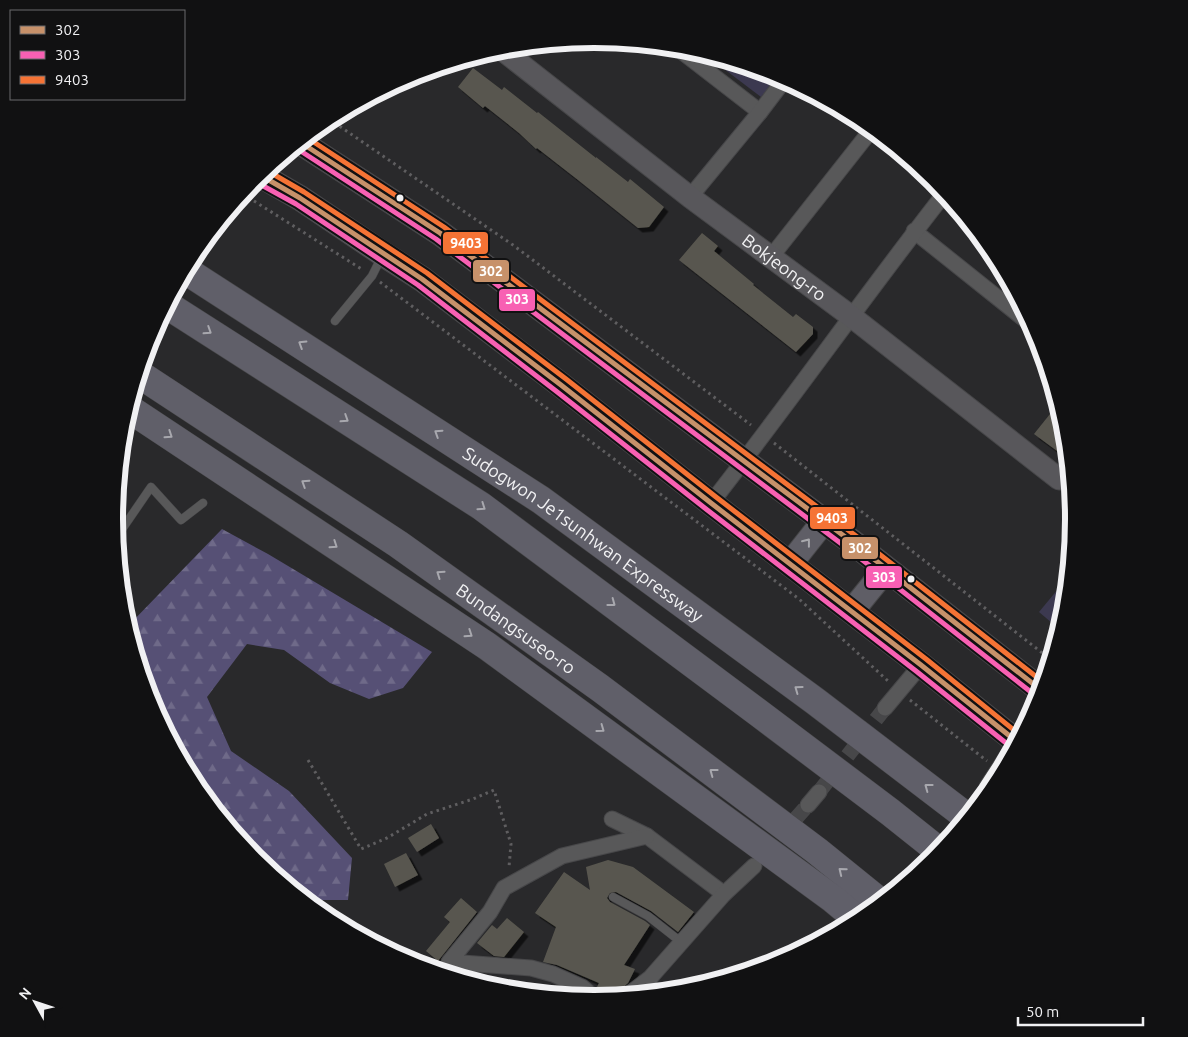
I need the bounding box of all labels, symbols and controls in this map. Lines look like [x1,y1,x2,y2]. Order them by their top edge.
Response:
legend [10,10,185,100]
text: 302 [55,21,80,38]
text: 303 [55,46,80,63]
text: 9403 [55,71,89,88]
unlabelled marker [395,193,405,203]
street label: Bokjeong-ro [739,229,830,304]
line badge: 9403 [442,231,489,255]
text: 9403 [450,235,482,251]
line badge: 302 [472,259,510,283]
text: 302 [479,263,503,279]
line badge: 303 [498,288,536,312]
text: 303 [505,291,529,307]
one-way arrow [202,325,211,335]
one-way arrow [298,341,307,351]
one-way arrow [339,413,348,422]
one-way arrow [164,429,173,439]
one-way arrow [434,429,443,439]
street label: Sudogwon Je1sunhwan Expressway [460,442,708,626]
one-way arrow [302,480,311,489]
one-way arrow [476,500,485,510]
line badge: 9403 [809,506,856,530]
text: 9403 [816,510,848,526]
line badge: 302 [841,536,879,560]
one-way arrow [328,538,337,548]
one-way arrow [801,539,810,548]
text: 302 [848,540,872,556]
line badge: 303 [865,565,903,589]
text: 303 [872,569,896,585]
one-way arrow [436,571,446,580]
unlabelled marker [906,574,916,584]
street label: Bundangsuseo-ro [453,579,580,677]
one-way arrow [606,598,615,606]
one-way arrow [464,628,473,638]
one-way arrow [794,686,804,695]
one-way arrow [595,724,604,732]
one-way arrow [710,770,719,778]
one-way arrow [925,785,934,793]
one-way arrow [839,868,848,876]
north arrow [10,977,60,1027]
text: N [16,984,35,1003]
scale bar [1018,994,1143,1026]
text: 50 m [1026,1003,1059,1020]

